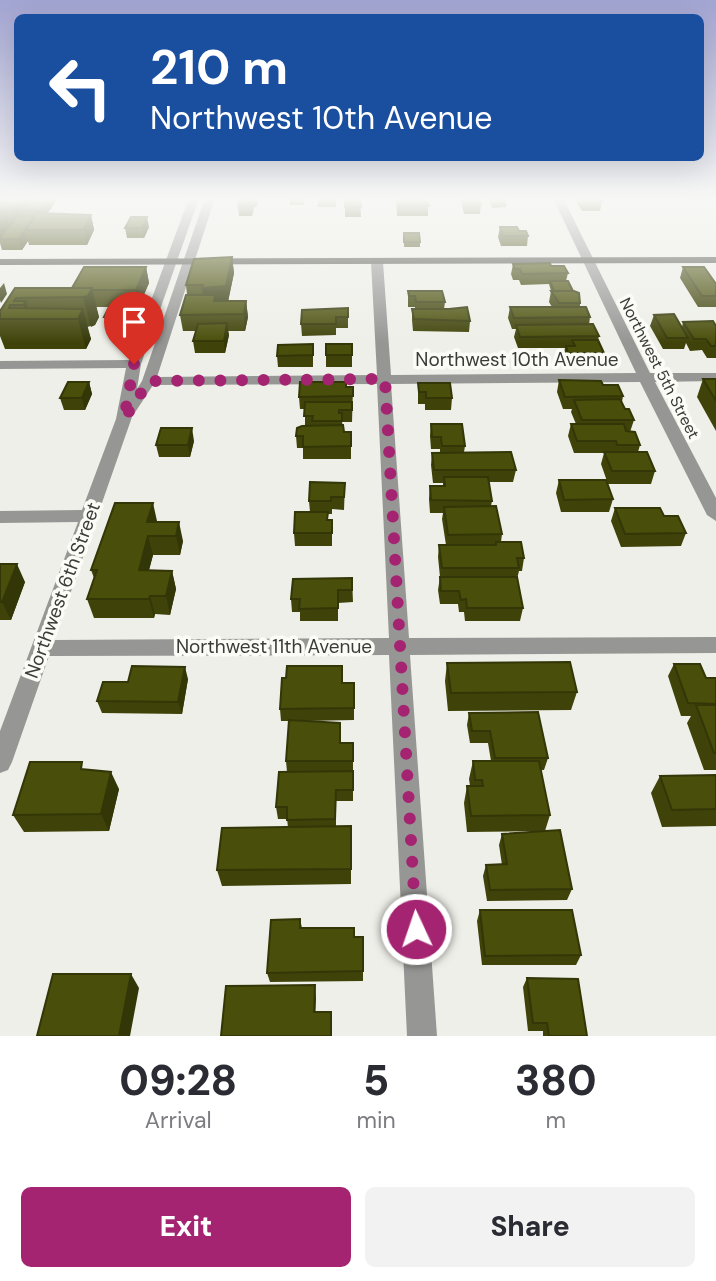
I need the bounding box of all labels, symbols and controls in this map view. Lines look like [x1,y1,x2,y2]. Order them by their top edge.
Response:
text: 210 m [150,35,288,99]
icon: left [35,42,126,133]
text: Northwest 10th Avenue [150,97,492,139]
pin [104,292,164,364]
street label: Northwest 5th Street [615,294,704,442]
icon: arrive [115,303,153,341]
street label: Northwest 10th Avenue [415,347,619,372]
street label: Northwest 6th Street [19,499,106,682]
street label: Northwest 11th Avenue [176,634,372,659]
position arrow [379,892,453,966]
text: 09:28 [119,1053,237,1108]
text: 5 [363,1053,389,1108]
text: 380 [515,1053,597,1108]
text: Arrival [145,1105,212,1135]
text: min [357,1105,396,1135]
text: m [546,1105,566,1135]
button: Exit [21,1187,351,1267]
button: Share [365,1187,695,1267]

